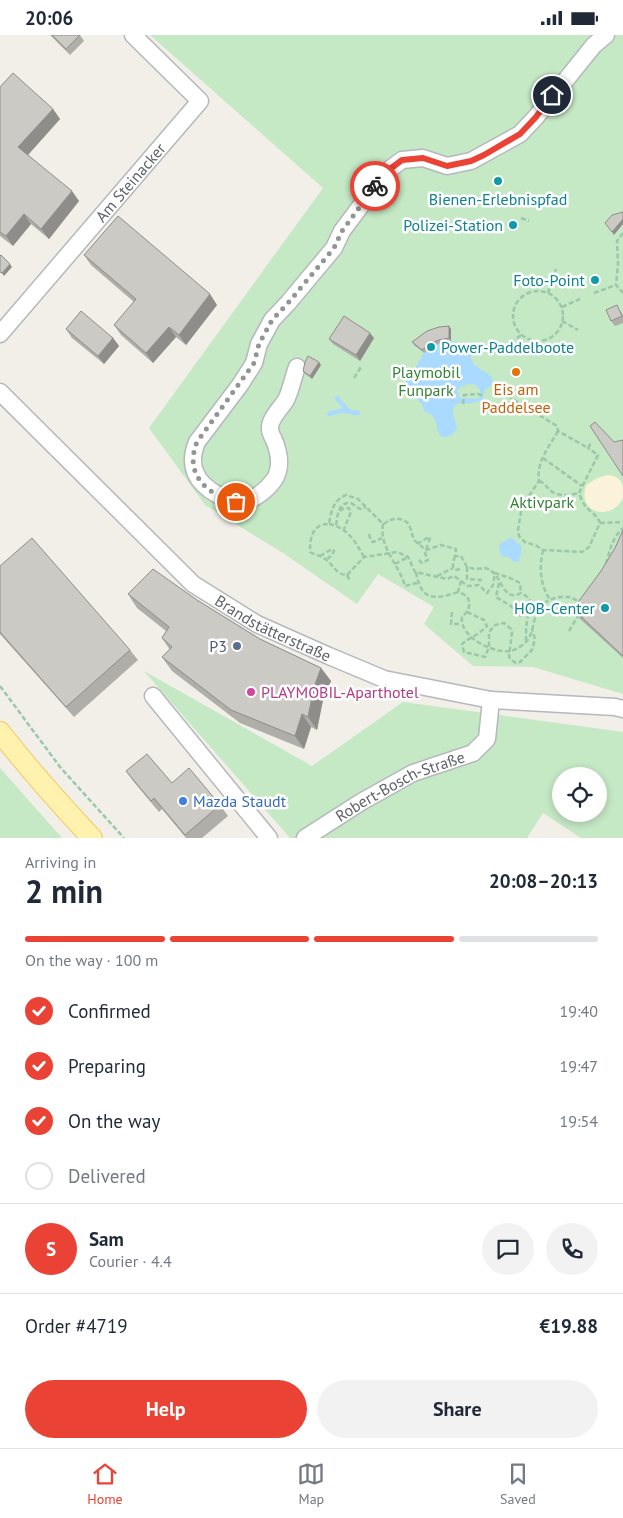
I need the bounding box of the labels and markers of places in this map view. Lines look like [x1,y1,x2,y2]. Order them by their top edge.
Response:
pin [531,74,573,116]
marker: Bienen-Erlebnispfad [492,175,504,187]
place label: Bienen-Erlebnispfad [429,189,567,209]
place label: Polizei-Station [403,215,503,235]
marker: Polizei-Station [507,219,519,231]
place label: Foto-Point [513,270,586,290]
marker: Foto-Point [589,274,601,286]
place label: Power-Paddelboote [441,337,574,357]
marker: Power-Paddelboote [425,341,437,353]
marker: Eis am Paddelsee [510,366,522,378]
place label: Eis am Paddelsee [481,379,551,417]
pin [215,481,257,523]
place label: HOB-Center [514,598,596,618]
marker: HOB-Center [599,602,611,614]
place label: P3 [209,636,227,656]
marker: P3 [231,640,243,652]
place label: PLAYMOBIL-Aparthotel [261,682,419,702]
marker: PLAYMOBIL-Aparthotel [245,686,257,698]
place label: Mazda Staudt [193,791,287,811]
marker: Mazda Staudt [177,795,189,807]

